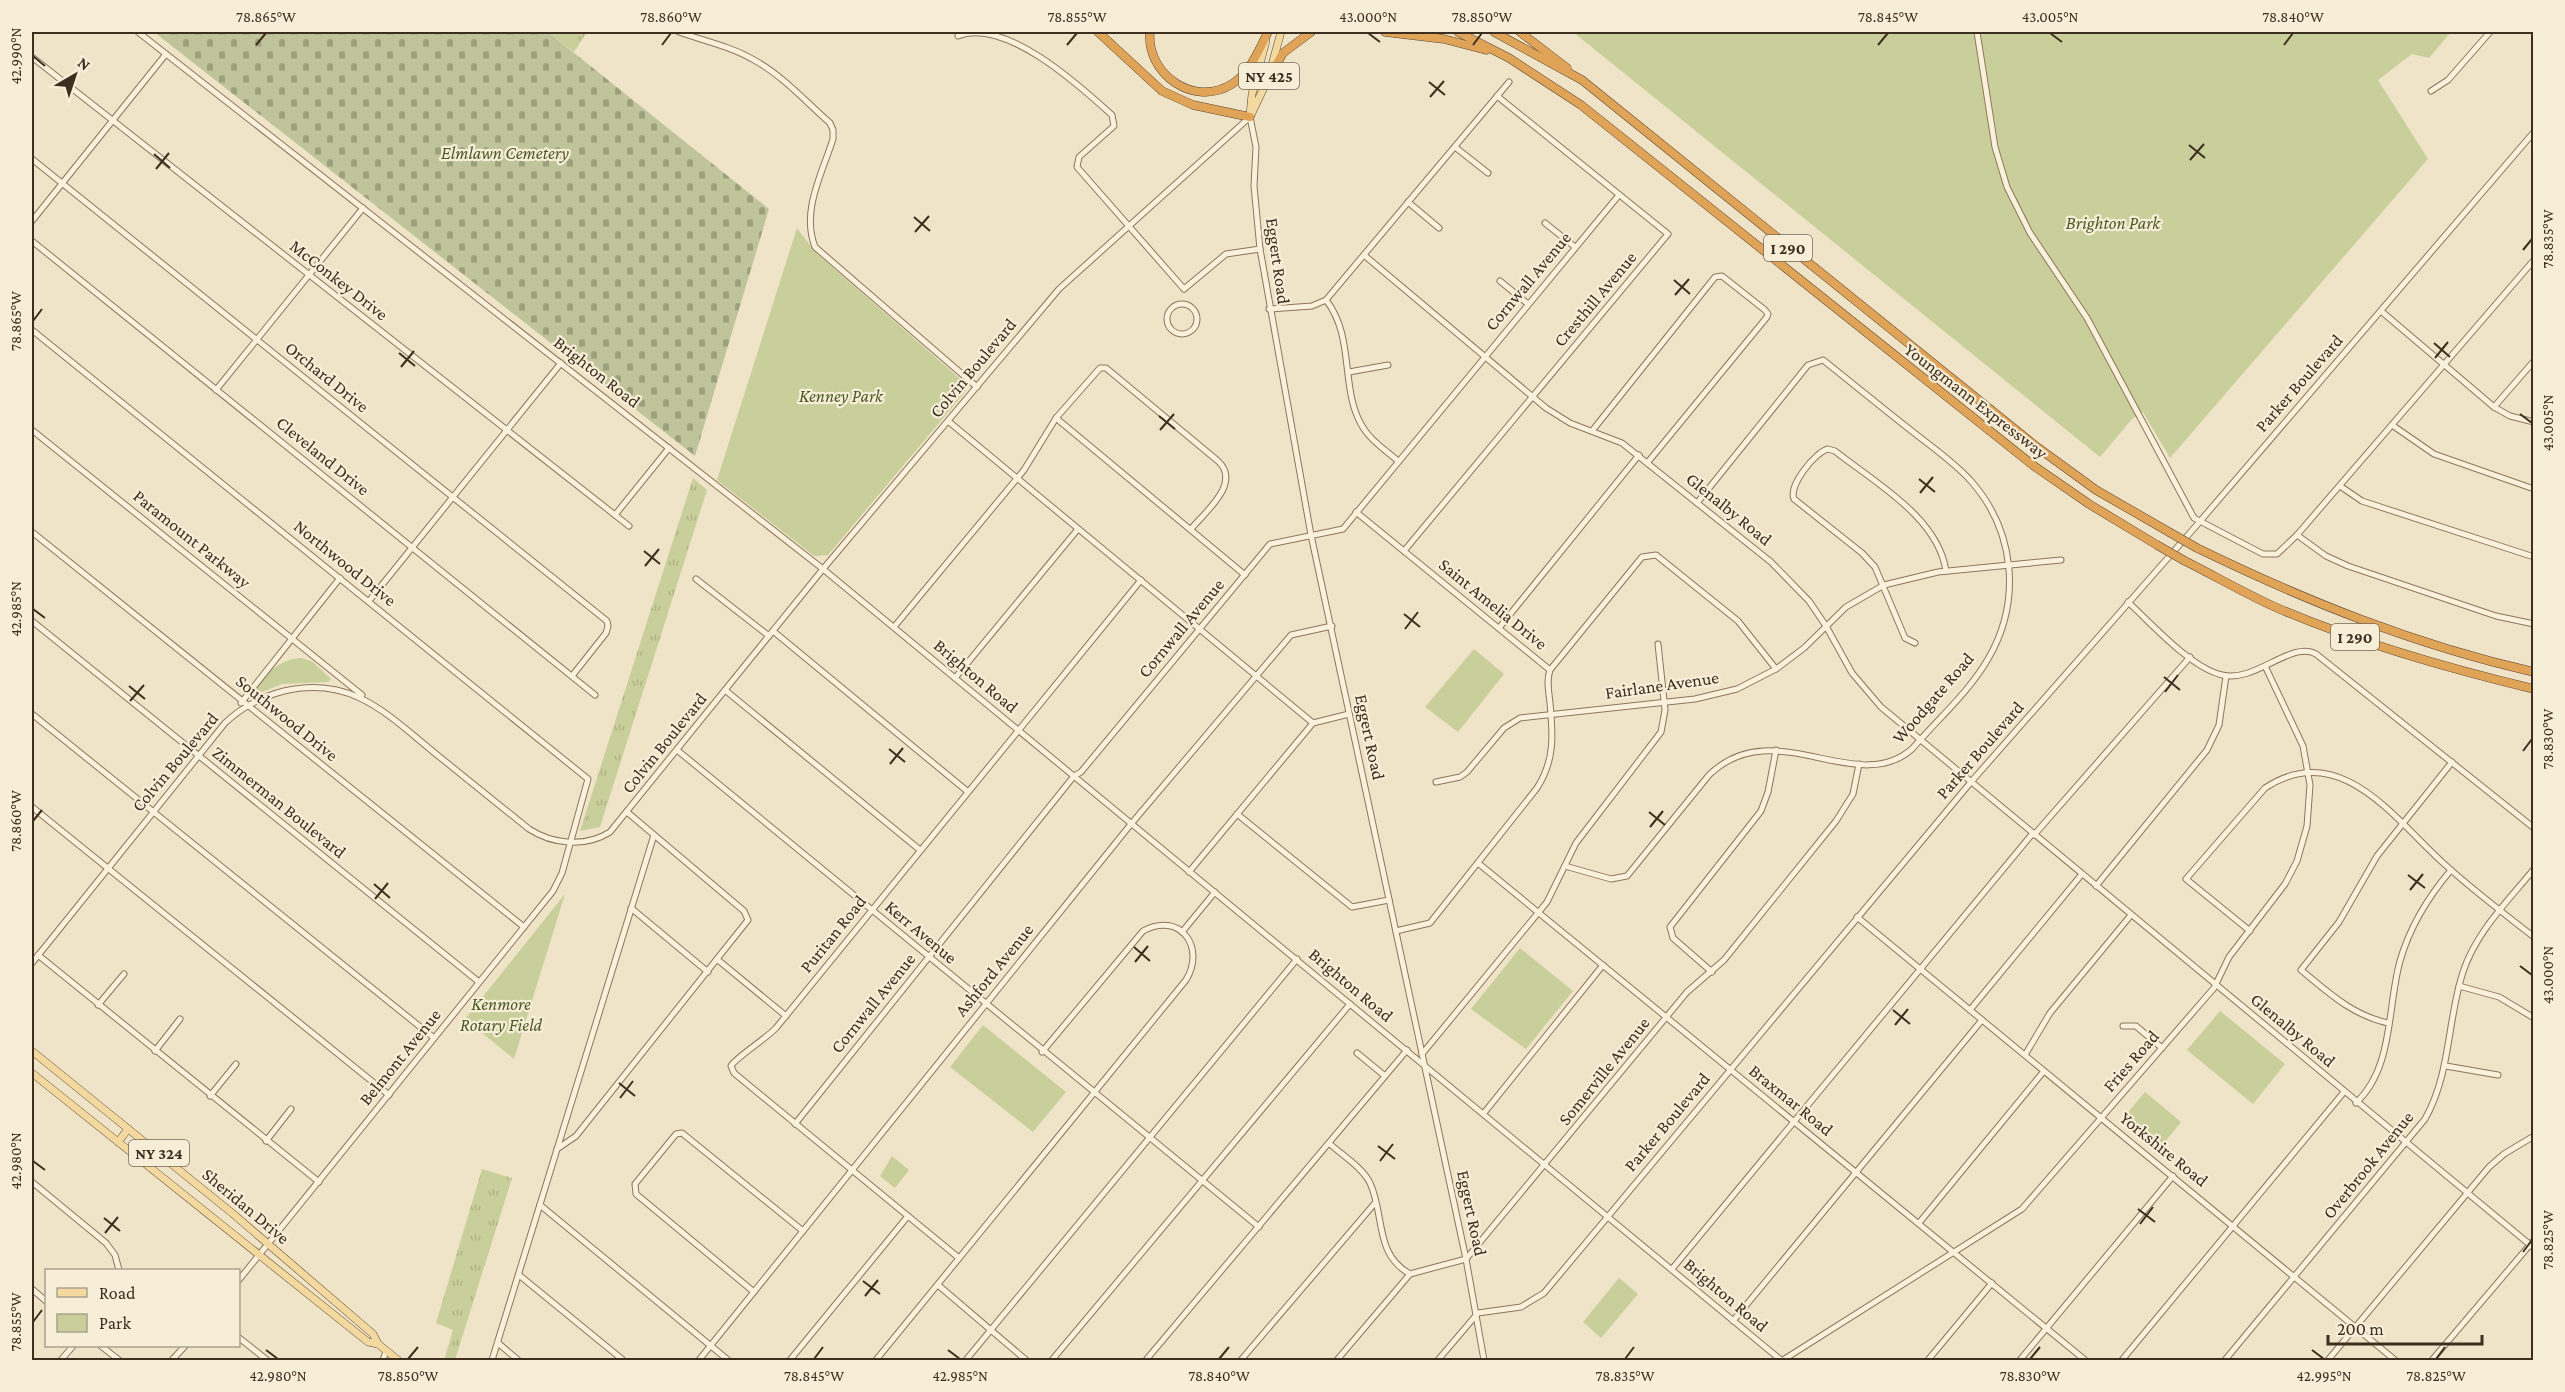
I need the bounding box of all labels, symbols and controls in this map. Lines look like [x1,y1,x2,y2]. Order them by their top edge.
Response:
text: 78.865°W [236,9,296,25]
text: 78.860°W [640,9,702,25]
text: 78.855°W [1047,9,1107,25]
text: 43.000°N [1339,9,1397,25]
text: 78.850°W [1452,9,1513,25]
text: 78.845°W [1858,9,1918,25]
text: 43.005°N [2022,9,2078,25]
text: 78.840°W [2262,9,2324,25]
text: 42.990°N [8,27,24,84]
north arrow [45,45,105,105]
text: N [75,54,94,74]
road number: NY 425 [1239,63,1299,89]
park label: Elmlawn Cemetery [441,143,569,163]
text: 78.835°W [2540,209,2556,269]
park label: Brighton Park [2066,213,2161,233]
street label: Eggert Road [1262,217,1294,306]
street label: Cornwall Avenue [1481,227,1575,334]
road number: I 290 [1764,235,1812,261]
street label: McConkey Drive [286,236,392,324]
street label: Cresthill Avenue [1549,247,1641,351]
text: 78.865°W [8,291,24,351]
street label: Colvin Boulevard [926,314,1021,422]
street label: Parker Boulevard [2251,330,2347,436]
street label: Brighton Road [550,332,644,412]
street label: Orchard Drive [281,337,373,417]
street label: Youngmann Expressway [1901,339,2052,463]
park label: Kenney Park [799,386,884,406]
text: 43.005°N [2540,395,2556,451]
street label: Cleveland Drive [272,412,374,500]
street label: Glenalby Road [1682,468,1776,550]
street label: Paramount Parkway [129,486,255,593]
street label: Northwood Drive [290,516,400,610]
street label: Saint Amelia Drive [1435,554,1551,654]
street label: Cornwall Avenue [1134,574,1228,681]
text: 42.985°N [8,581,24,637]
road number: I 290 [2331,624,2379,650]
street label: Brighton Road [930,635,1023,717]
street label: Woodgate Road [1888,648,1978,747]
street label: Fairlane Avenue [1604,667,1720,703]
street label: Southwood Drive [232,671,342,765]
street label: Colvin Boulevard [617,688,711,797]
street label: Eggert Road [1351,692,1389,782]
street label: Parker Boulevard [1932,697,2028,803]
street label: Colvin Boulevard [128,708,223,816]
text: 78.830°W [2540,708,2556,769]
street label: Zimmerman Boulevard [208,742,350,862]
text: 78.860°W [8,790,24,852]
street label: Puritan Road [796,891,870,977]
street label: Kerr Avenue [881,896,961,968]
street label: Ashford Avenue [951,920,1037,1020]
street label: Brighton Road [1305,944,1398,1026]
text: 43.000°N [2540,946,2556,1004]
street label: Cornwall Avenue [827,949,919,1057]
street label: Glenalby Road [2247,989,2340,1071]
park label: Kenmore Rotary Field [460,994,543,1035]
street label: Belmont Avenue [355,1005,445,1109]
street label: Somerville Avenue [1554,1013,1654,1129]
street label: Fries Road [2099,1026,2163,1096]
street label: Braxmar Road [1745,1060,1837,1140]
street label: Parker Boulevard [1620,1068,1714,1175]
street label: Yorkshire Road [2116,1107,2212,1191]
street label: Overbrook Avenue [2319,1107,2418,1223]
text: 42.980°N [8,1132,24,1190]
road number: NY 324 [129,1140,189,1166]
street label: Sheridan Drive [199,1164,294,1248]
street label: Eggert Road [1453,1168,1491,1258]
text: 78.825°W [2540,1210,2556,1270]
street label: Brighton Road [1680,1254,1773,1336]
legend [45,1269,240,1347]
text: Road [99,1283,136,1303]
text: 78.855°W [8,1292,24,1352]
scale bar [2328,1308,2482,1346]
text: Park [99,1313,131,1333]
text: 200 m [2337,1319,2384,1339]
text: 42.980°N [249,1368,307,1384]
text: 78.850°W [378,1368,439,1384]
text: 78.845°W [784,1368,844,1384]
text: 42.985°N [932,1368,988,1384]
text: 78.840°W [1188,1368,1250,1384]
text: 78.835°W [1595,1368,1655,1384]
text: 78.830°W [2000,1368,2061,1384]
text: 42.995°N [2296,1368,2352,1384]
text: 78.825°W [2406,1368,2466,1384]

